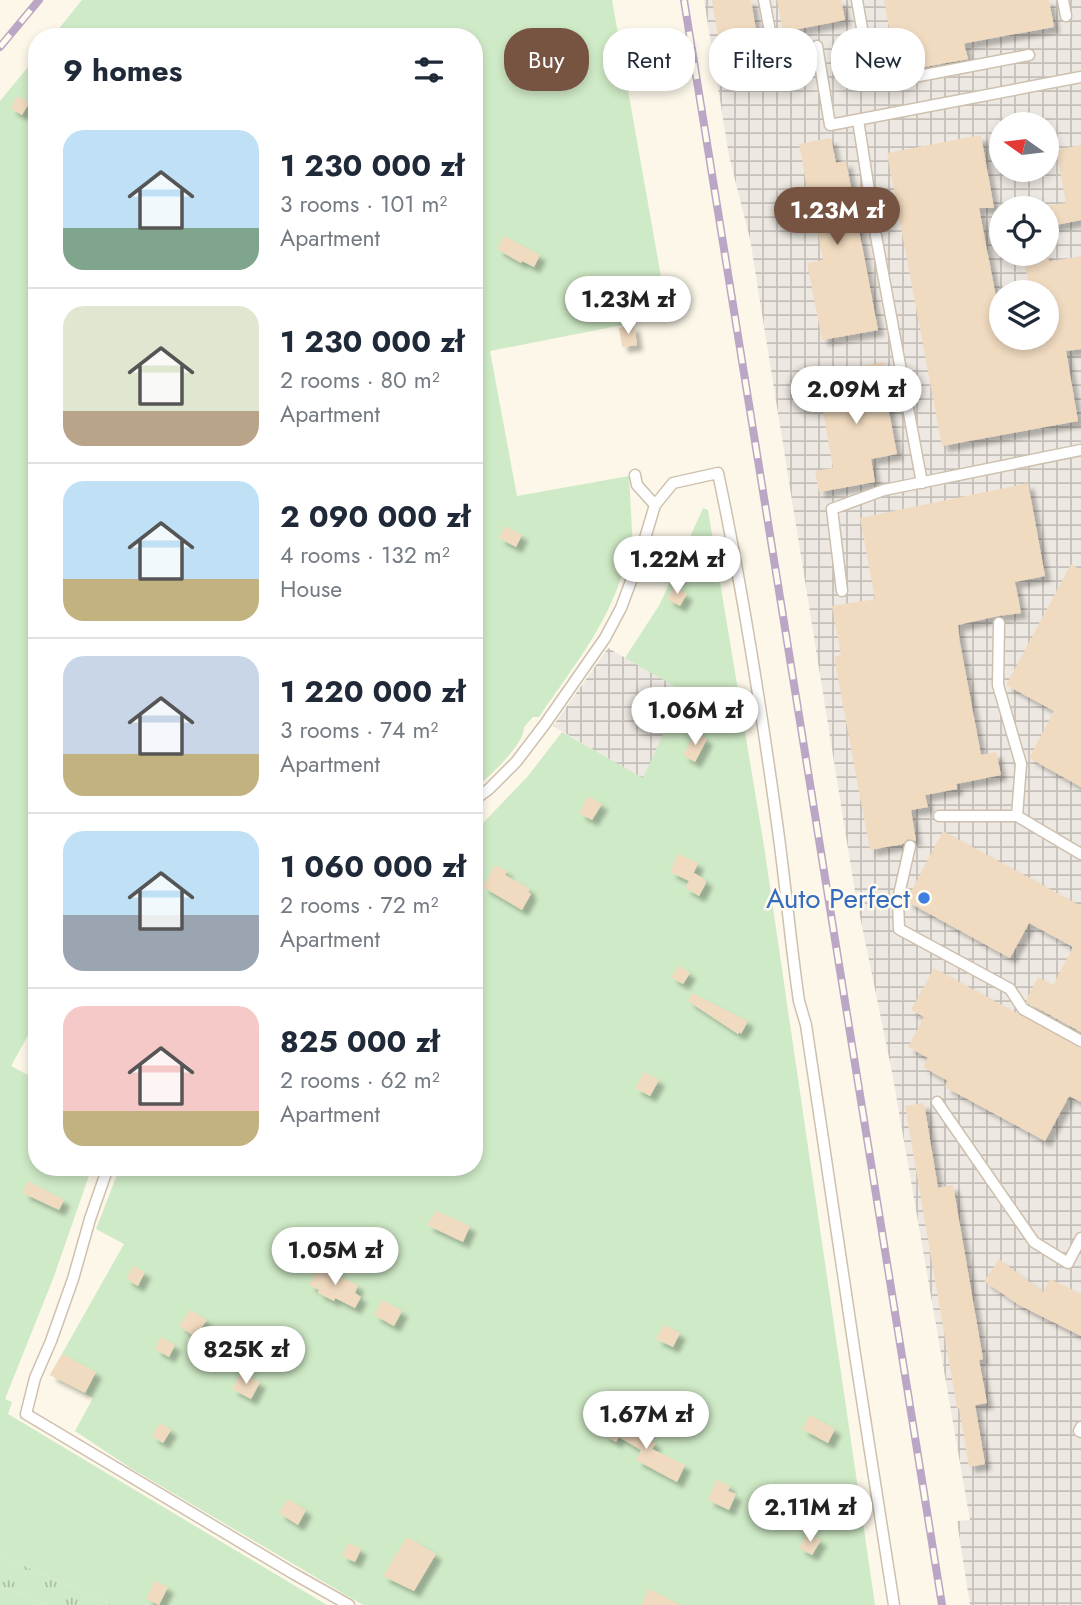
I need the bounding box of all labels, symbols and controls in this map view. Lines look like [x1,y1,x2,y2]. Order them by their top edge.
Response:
chip: Buy [504,28,589,91]
chip: Rent [603,28,695,91]
chip: Filters [709,28,817,91]
chip: New [831,28,925,91]
text: 9 homes [63,49,182,92]
icon: filters [410,51,448,89]
north arrow [989,112,1059,182]
map controls [989,112,1059,350]
text: 1 230 000 zł [280,144,464,187]
icon: home [119,158,203,242]
text: 3 rooms · 101 m² [280,187,447,221]
pin: 1.23M zł [765,188,909,247]
text: 1.23M zł [790,193,884,227]
button: locate [989,196,1059,266]
text: Apartment [280,221,380,255]
pin: 1.23M zł [556,276,700,336]
button: layers [989,280,1059,350]
text: 1.23M zł [581,282,675,316]
text: 1 230 000 zł [280,320,464,363]
icon: home [119,334,203,418]
text: 2 rooms · 80 m² [280,363,440,397]
pin: 2.09M zł [784,366,928,426]
text: 2.09M zł [807,372,905,406]
text: Apartment [280,397,380,431]
text: 2 090 000 zł [280,495,470,538]
icon: home [119,509,203,593]
pin: 1.22M zł [605,536,749,596]
text: 4 rooms · 132 m² [280,538,450,572]
text: 1.22M zł [630,542,724,576]
text: House [280,572,342,606]
text: 1 220 000 zł [280,670,465,713]
icon: home [119,684,203,768]
pin: 1.06M zł [623,688,767,747]
text: 1.06M zł [647,693,743,727]
text: 3 rooms · 74 m² [280,713,438,747]
text: Apartment [280,747,380,781]
text: 1 060 000 zł [280,845,465,888]
icon: home [119,859,203,943]
place label: Auto Perfect [766,878,910,919]
text: 2 rooms · 72 m² [280,888,439,922]
marker: Auto Perfect [916,890,932,906]
text: Apartment [280,922,380,956]
text: 825 000 zł [280,1020,439,1063]
icon: home [119,1034,203,1118]
text: 2 rooms · 62 m² [280,1063,440,1097]
text: Apartment [280,1097,380,1131]
pin: 1.05M zł [263,1228,407,1287]
text: 1.05M zł [288,1233,382,1267]
pin: 825K zł [181,1326,311,1386]
text: 825K zł [203,1332,289,1366]
pin: 1.67M zł [574,1392,718,1451]
text: 1.67M zł [599,1397,693,1431]
pin: 2.11M zł [738,1484,882,1544]
text: 2.11M zł [764,1490,856,1524]

